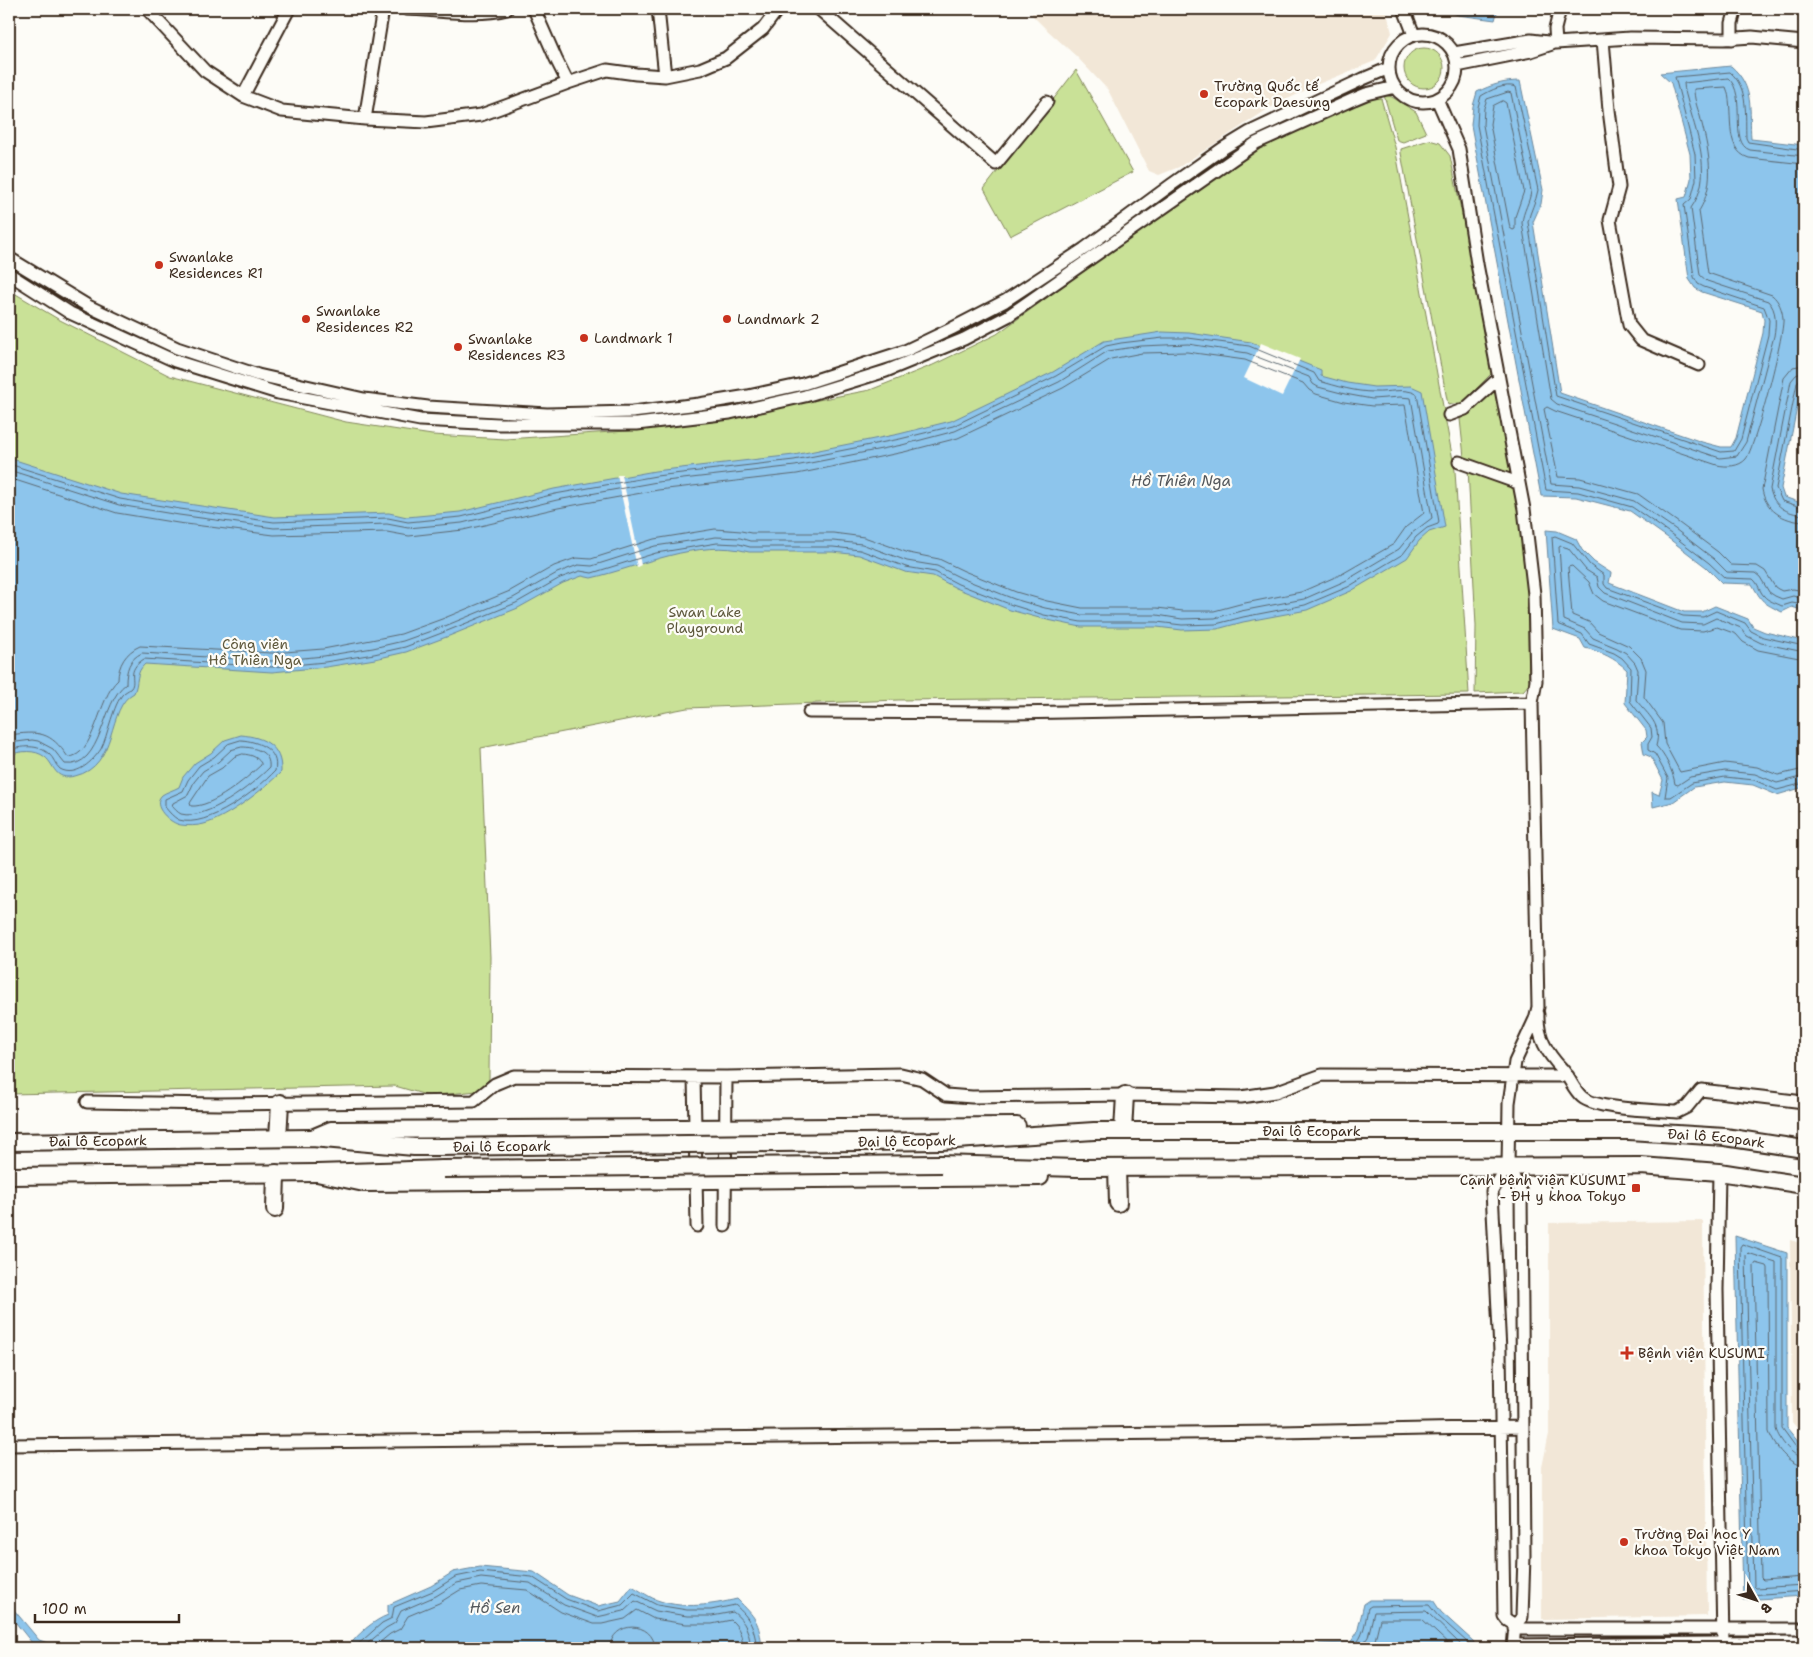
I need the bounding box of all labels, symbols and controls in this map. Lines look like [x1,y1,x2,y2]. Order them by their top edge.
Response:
place label: Trường Quốc tế Ecopark Daesung [1214,77,1330,111]
marker: Trường Quốc tế Ecopark Daesung [1198,88,1210,100]
place label: Swanlake Residences R1 [169,248,263,282]
marker: Swanlake Residences R1 [153,259,165,271]
place label: Swanlake Residences R2 [316,302,414,336]
place label: Landmark 2 [737,310,820,328]
marker: Swanlake Residences R2 [300,313,312,325]
marker: Landmark 2 [721,313,733,325]
place label: Landmark 1 [594,329,673,347]
place label: Swanlake Residences R3 [468,330,566,364]
marker: Landmark 1 [578,332,590,344]
marker: Swanlake Residences R3 [452,341,464,353]
water label: Hồ Thiên Nga [1131,471,1231,491]
park label: Swan Lake Playground [667,603,744,637]
park label: Công viên Hồ Thiên Nga [209,635,302,669]
street label: Đại lộ Ecopark [1263,1122,1361,1140]
street label: Đại lộ Ecopark [1667,1124,1766,1152]
street label: Đại lộ Ecopark [49,1131,147,1150]
street label: Đại lộ Ecopark [858,1131,956,1151]
street label: Đại lộ Ecopark [453,1137,551,1156]
place label: Cạnh bệnh viện KUSUMI - ĐH y khoa Tokyo [1460,1171,1626,1205]
marker: Cạnh bệnh viện KUSUMI - ĐH y khoa Tokyo [1630,1182,1642,1194]
place label: Bệnh viện KUSUMI [1638,1344,1765,1362]
marker: Bệnh viện KUSUMI [1620,1346,1634,1360]
place label: Trường Đại học Y khoa Tokyo Việt Nam [1634,1525,1780,1559]
marker: Trường Đại học Y khoa Tokyo Việt Nam [1618,1536,1630,1548]
north arrow [1730,1574,1780,1624]
scale bar [35,1592,179,1624]
water label: Hồ Sen [470,1598,520,1618]
text: 100 m [42,1599,87,1619]
text: B [1756,1599,1776,1618]

